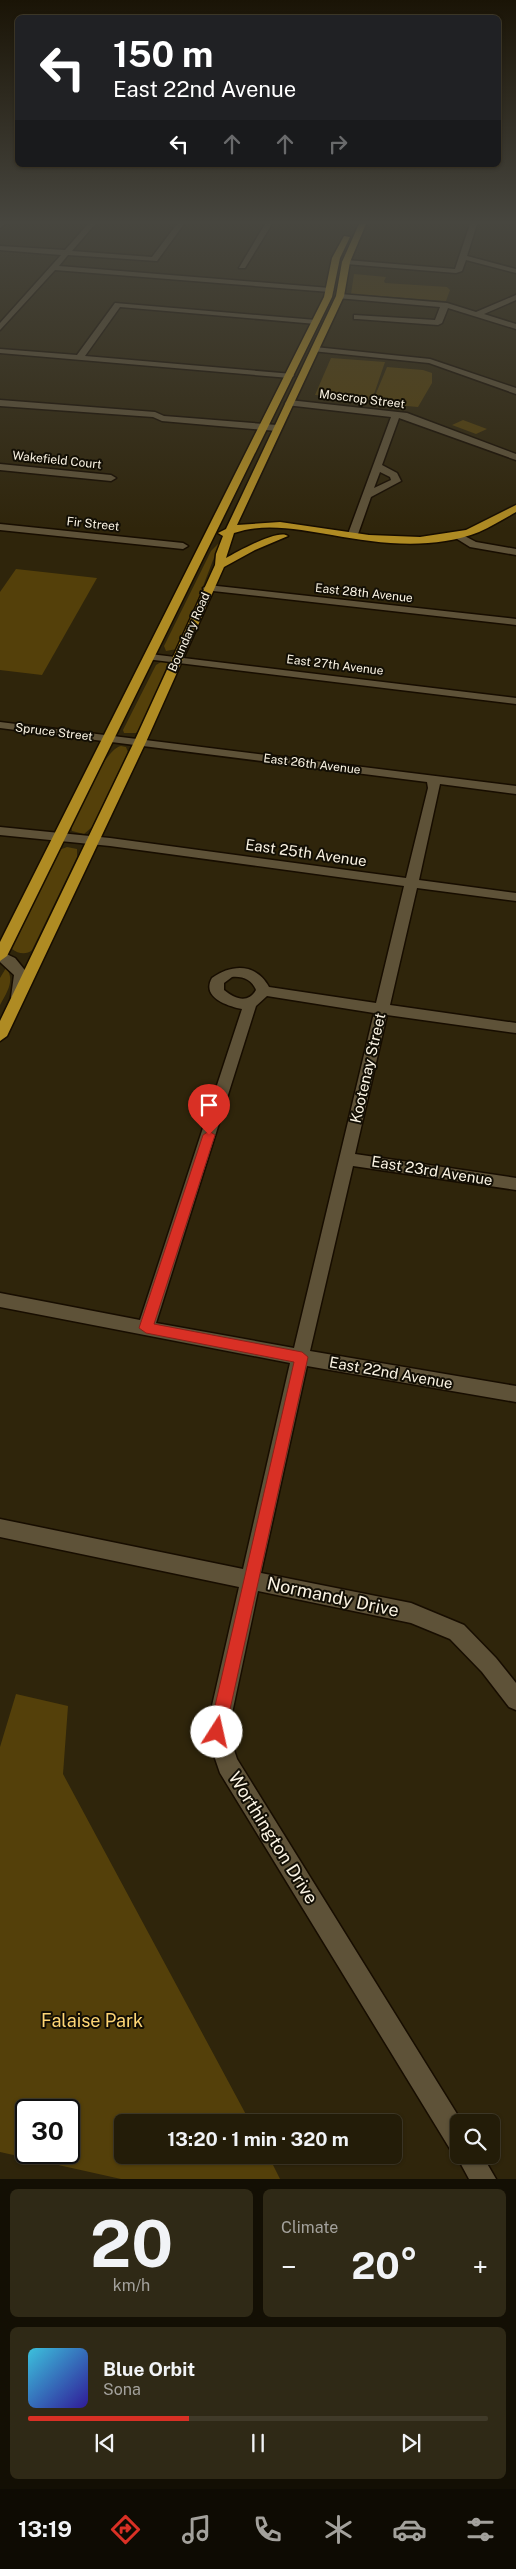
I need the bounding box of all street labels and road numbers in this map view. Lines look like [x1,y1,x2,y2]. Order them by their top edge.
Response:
street label: Moscrop Street [318,387,406,411]
street label: Wakefield Court [12,448,103,472]
street label: Fir Street [66,514,120,534]
street label: East 28th Avenue [314,581,414,605]
street label: Boundary Road [165,590,213,674]
street label: East 27th Avenue [286,652,384,678]
street label: Spruce Street [14,720,94,744]
street label: East 26th Avenue [263,751,362,777]
street label: East 25th Avenue [244,836,368,869]
street label: Kootenay Street [347,1011,389,1125]
street label: East 23rd Avenue [370,1153,494,1188]
street label: East 22nd Avenue [328,1353,454,1392]
street label: Normandy Drive [265,1572,401,1621]
street label: Worthington Drive [224,1768,323,1908]

